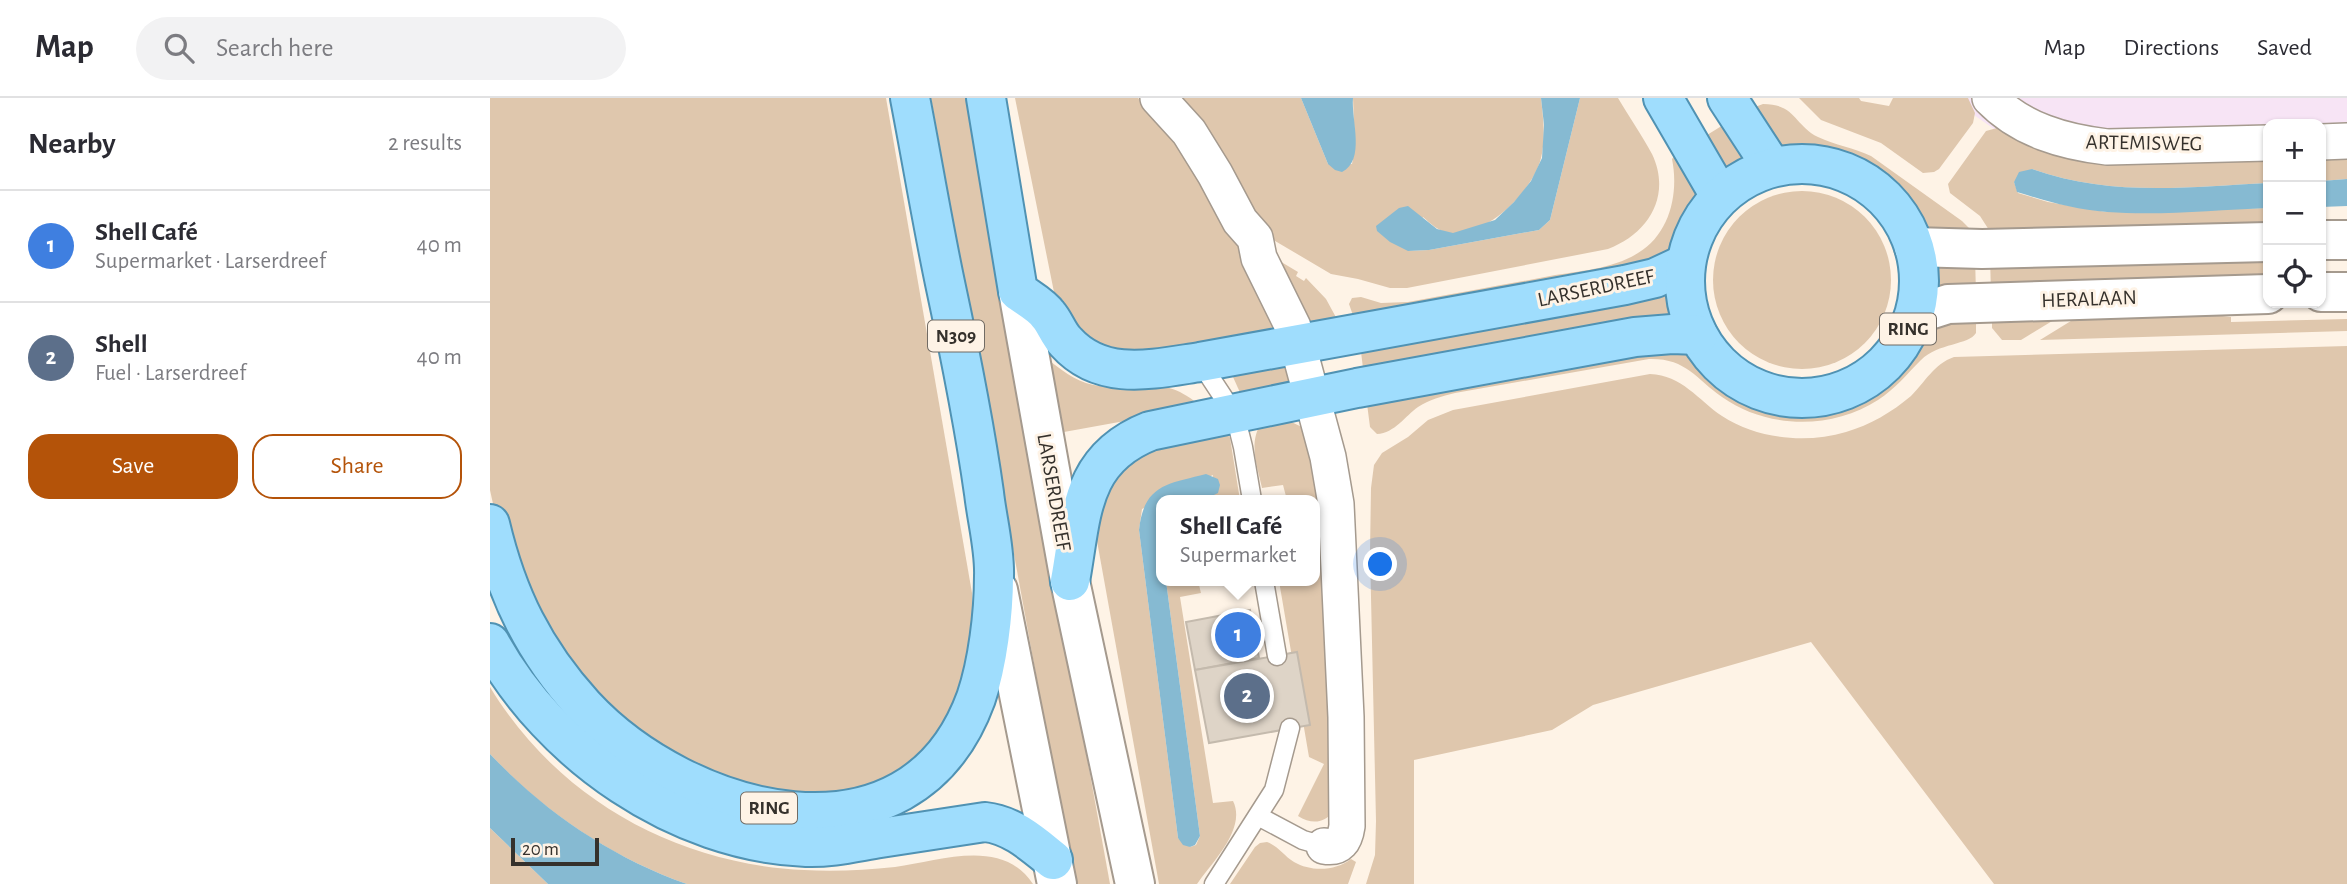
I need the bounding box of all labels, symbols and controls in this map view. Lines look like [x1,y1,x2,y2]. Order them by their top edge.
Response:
search box [136,17,626,80]
icon: search [160,29,198,67]
text: Map [35,31,94,64]
text: Search here [216,35,334,61]
text: Map [2043,36,2085,60]
text: Directions [2123,36,2219,60]
text: Saved [2257,36,2312,60]
map controls [2263,119,2326,308]
button: + [2263,119,2326,182]
text: Nearby [28,129,116,159]
street label: ARTEMISWEG [2085,131,2203,155]
text: 2 results [388,132,462,155]
button: − [2263,182,2326,245]
text: Shell Café [95,219,198,245]
text: 1 [47,234,55,257]
text: 40 m [417,234,462,257]
button: locate [2263,245,2326,308]
text: Supermarket · Larserdreef [95,250,326,273]
street label: LARSERDREEF [1536,265,1657,311]
street label: HERALAAN [2041,287,2137,311]
road number: RING [1880,314,1936,344]
road number: N309 [928,320,984,352]
text: Shell [95,331,148,357]
text: 2 [46,346,56,369]
text: 40 m [417,346,462,369]
text: Fuel · Larserdreef [95,362,246,385]
street label: LARSERDREEF [1033,432,1075,553]
button: Save [28,434,238,499]
button: Share [252,434,462,499]
popup [1156,495,1320,586]
text: Shell Café [1180,513,1282,539]
text: Supermarket [1180,544,1296,567]
your location [1363,547,1397,581]
pin: 1 [1215,609,1261,661]
pin: 2 [1224,670,1270,722]
road number: RING [741,792,797,824]
scale bar [511,835,598,867]
text: 20 m [522,840,559,859]

